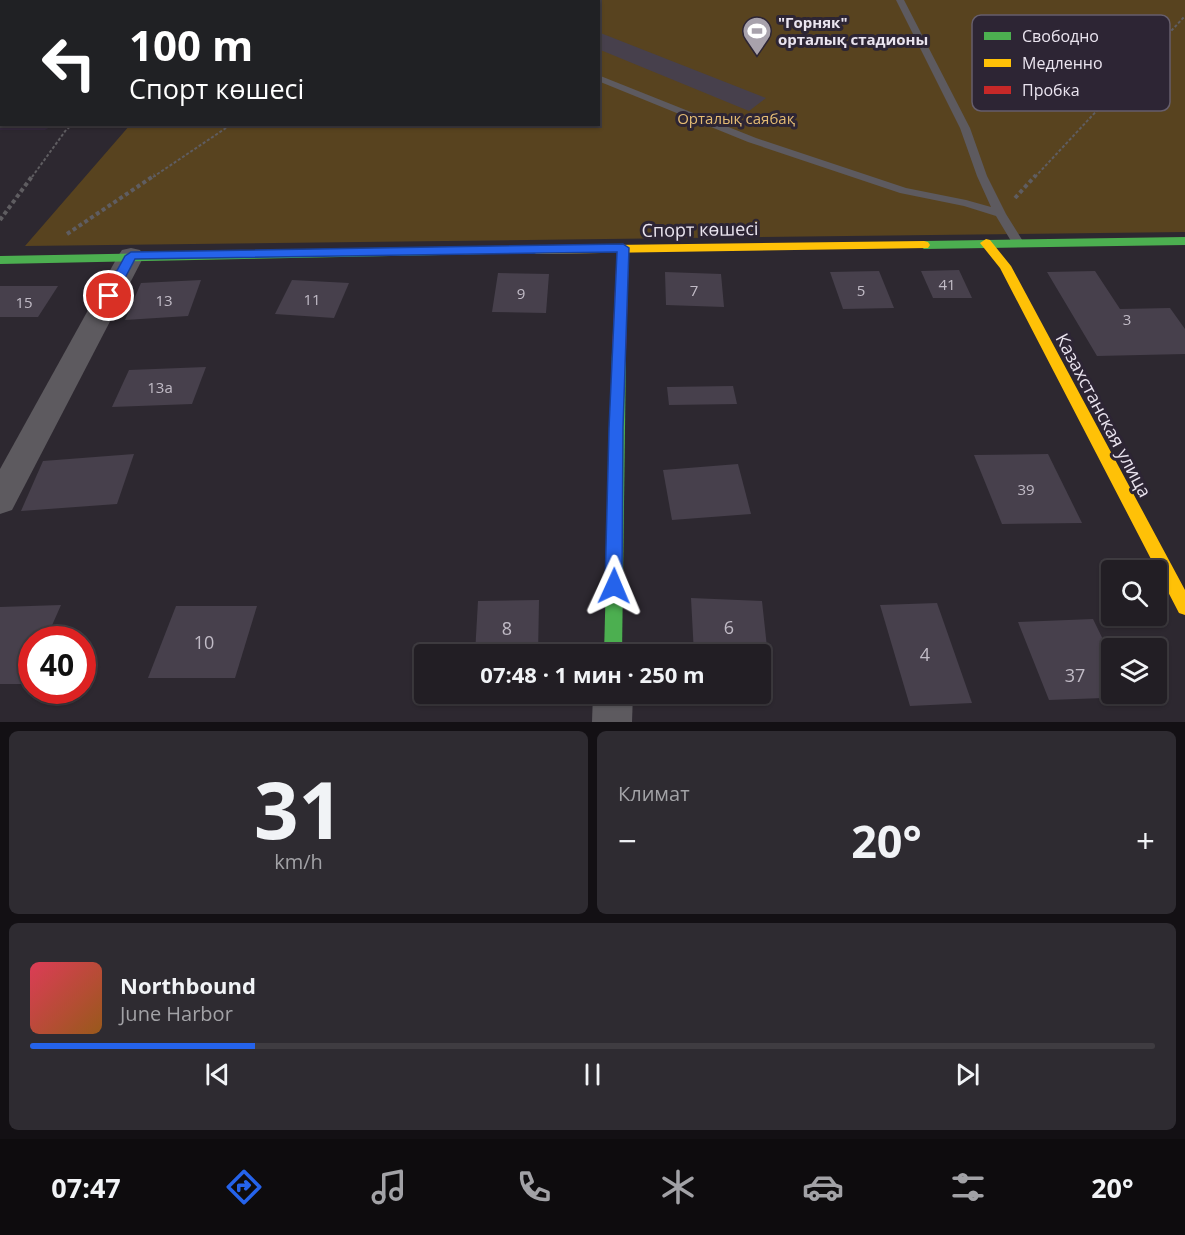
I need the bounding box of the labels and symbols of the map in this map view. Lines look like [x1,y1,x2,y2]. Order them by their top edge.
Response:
place label: "Горняк" орталық стадионы [778,12,928,49]
sports icon: "Горняк" орталық стадионы [741,15,773,57]
legend [972,15,1170,111]
text: Свободно [1022,25,1099,47]
text: Медленно [1022,52,1103,74]
text: Пробка [1022,79,1080,101]
park label: Орталық саябақ [677,108,795,128]
street label: Спорт көшесі [641,216,759,242]
pin [83,270,134,321]
house number: 41 [938,274,956,294]
house number: 7 [690,280,698,300]
house number: 5 [857,280,865,300]
house number: 9 [517,283,525,303]
house number: 11 [303,289,321,309]
house number: 13 [155,290,173,310]
house number: 15 [15,292,33,312]
house number: 3 [1123,309,1131,329]
street label: Казахстанская улица [1051,329,1157,501]
house number: 13а [147,377,173,397]
house number: 39 [1017,479,1035,499]
position arrow [582,554,646,618]
house number: 6 [724,615,734,639]
house number: 8 [502,616,512,640]
speed limit sign: 40 [18,626,96,704]
house number: 10 [194,630,214,654]
house number: 4 [920,642,930,666]
house number: 37 [1065,663,1085,687]

